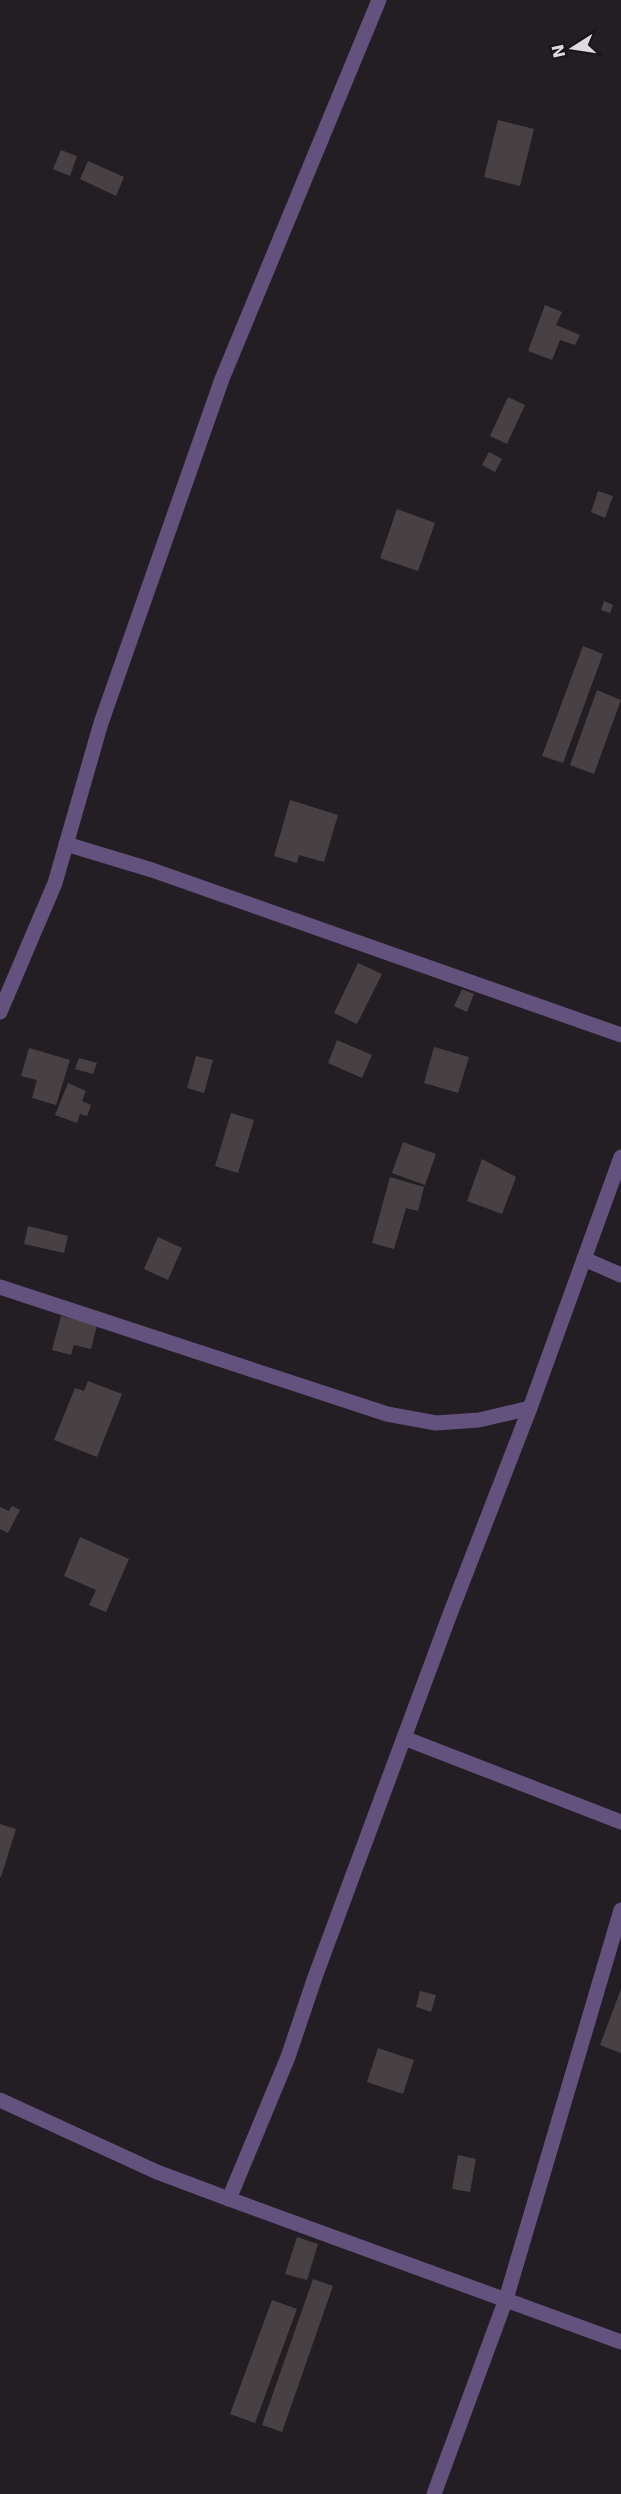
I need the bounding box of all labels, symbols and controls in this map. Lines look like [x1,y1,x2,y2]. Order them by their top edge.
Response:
north arrow [543,18,603,78]
text: N [548,42,570,60]

